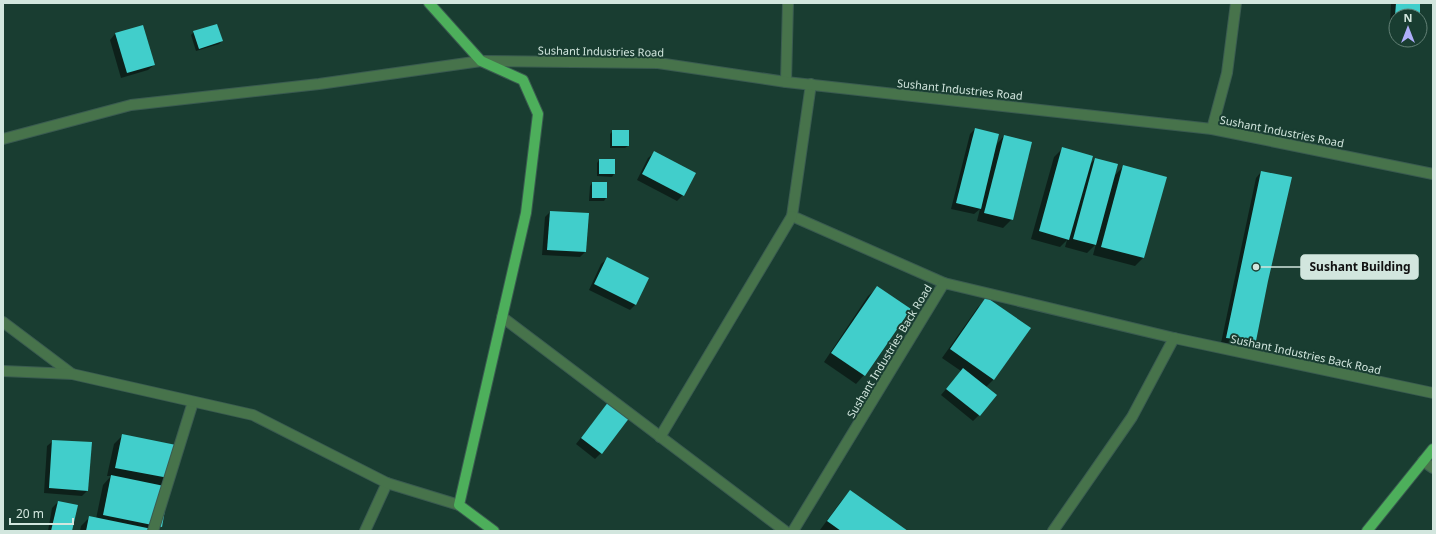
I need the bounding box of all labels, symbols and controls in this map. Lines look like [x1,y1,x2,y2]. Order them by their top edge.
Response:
north arrow [1388,8,1428,48]
text: N [1404,10,1412,25]
street label: Sushant Industries Road [538,42,664,60]
street label: Sushant Industries Road [896,75,1024,103]
street label: Sushant Industries Road [1219,112,1345,150]
callout: Sushant Building [1301,255,1418,279]
text: Sushant Building [1309,258,1411,275]
street label: Sushant Industries Back Road [843,281,935,421]
street label: Sushant Industries Back Road [1229,331,1383,377]
scale bar [10,500,73,526]
text: 20 m [16,505,44,522]

